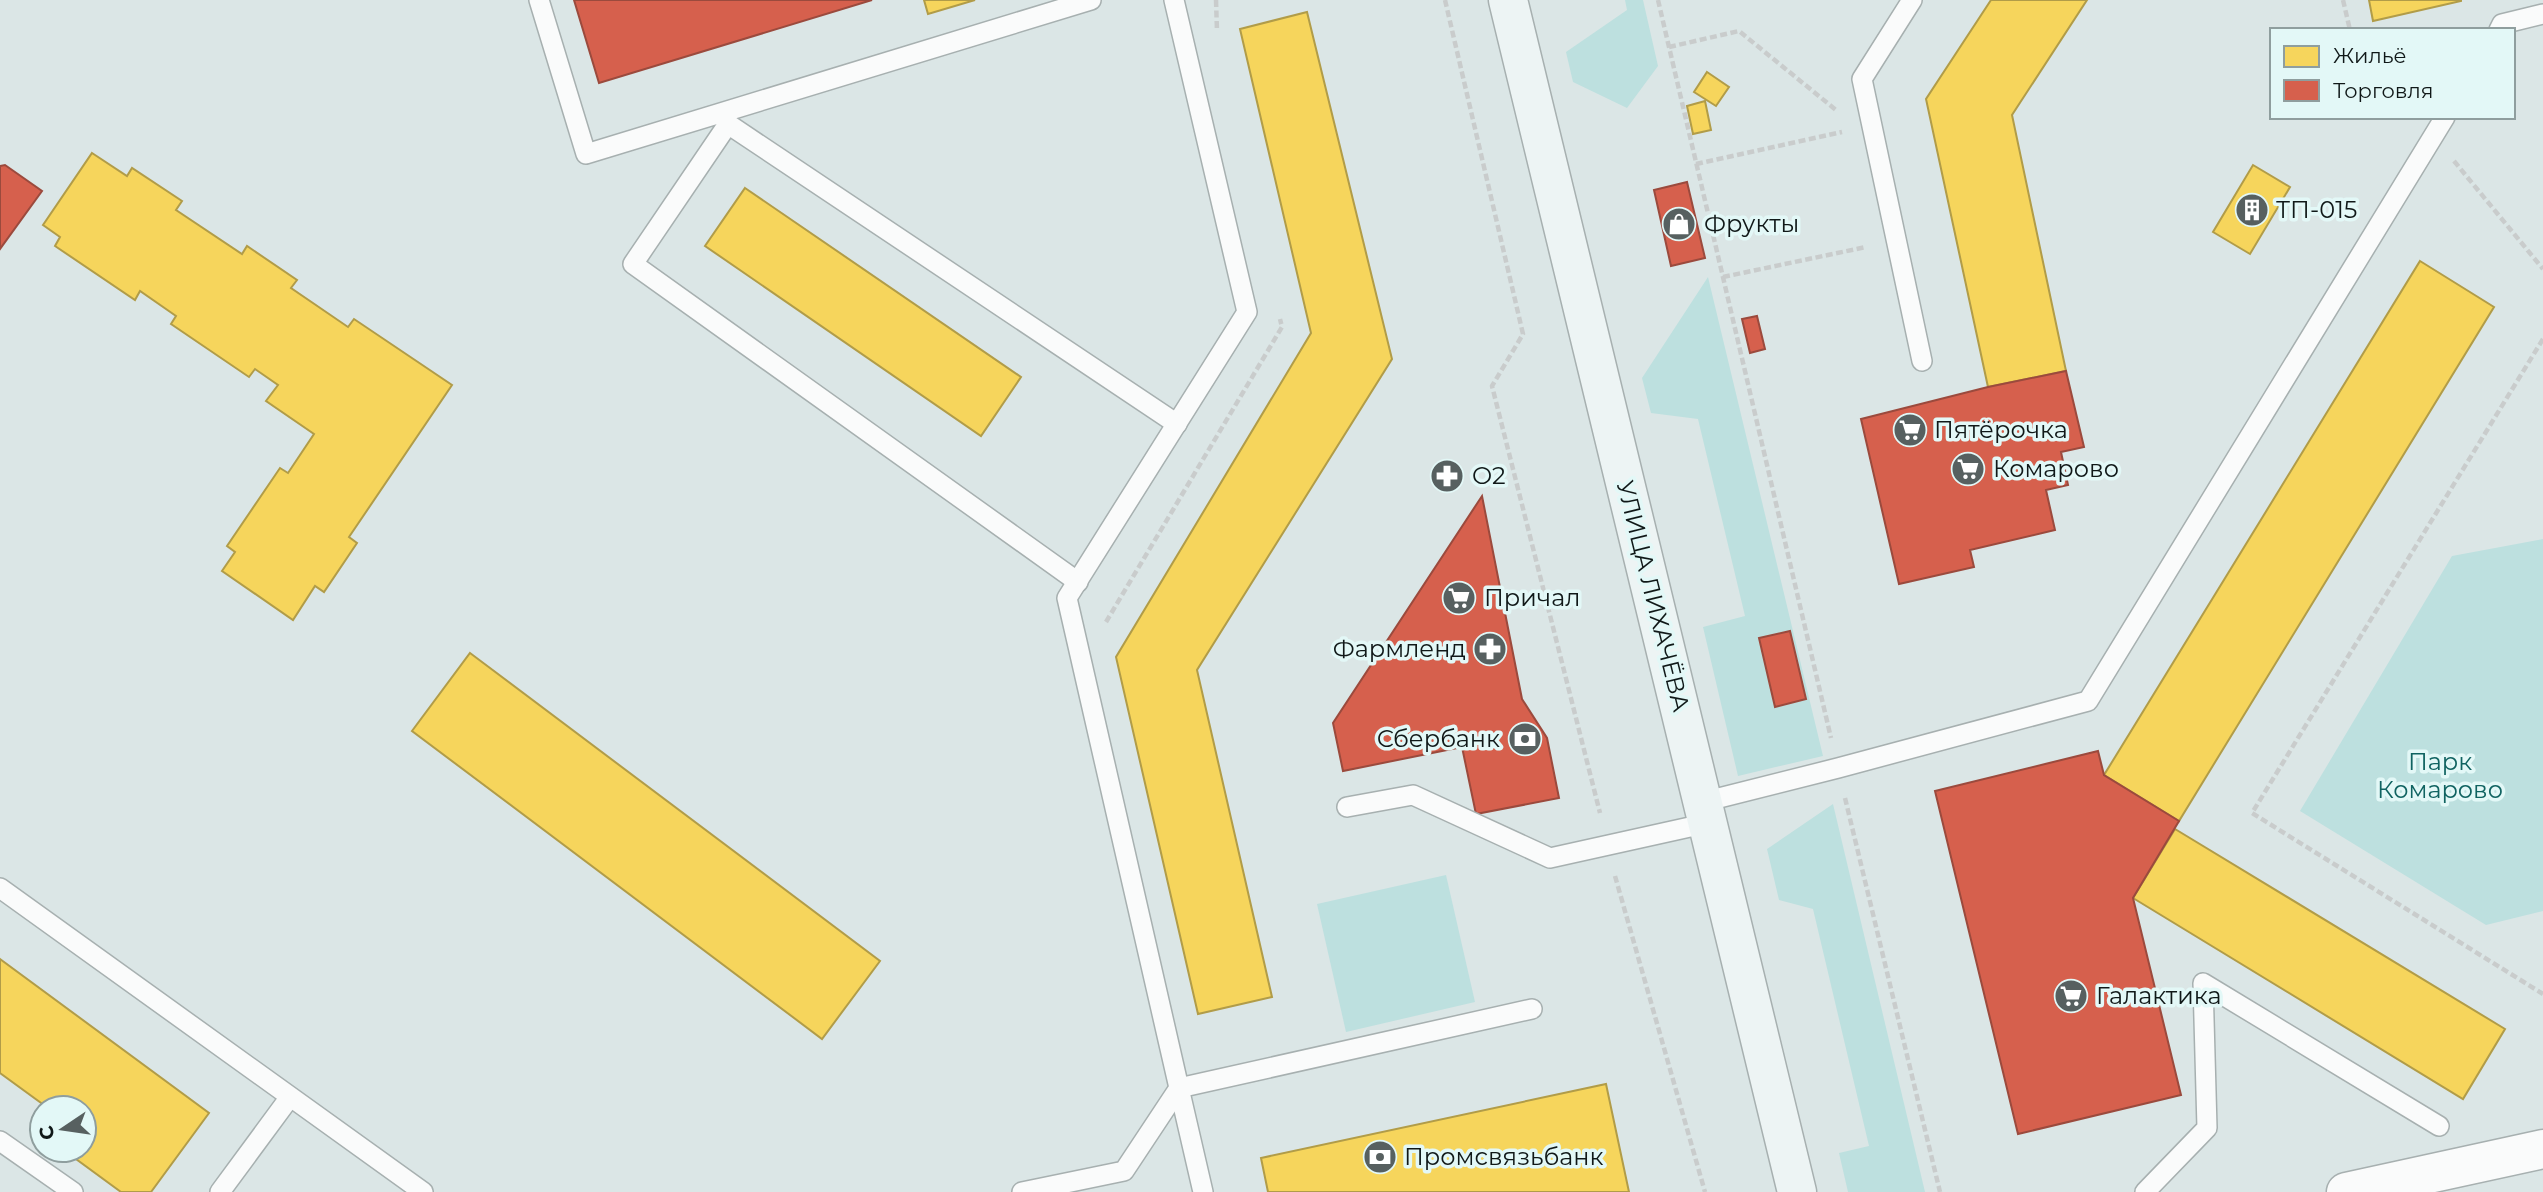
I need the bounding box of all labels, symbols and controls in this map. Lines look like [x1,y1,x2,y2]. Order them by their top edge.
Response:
legend [2270,28,2515,119]
text: Жильё [2333,43,2407,68]
text: Торговля [2333,78,2434,103]
building icon: ТП-015 [2233,191,2271,229]
place label: ТП-015 [2276,195,2357,224]
shop icon: Фрукты [1660,205,1698,243]
place label: Фрукты [1704,209,1799,238]
supermarket icon: Пятёрочка [1891,411,1929,449]
place label: Пятёрочка [1934,415,2068,444]
supermarket icon: Комарово [1949,450,1987,488]
place label: Комарово [1993,454,2119,483]
pharmacy icon: O2 [1428,457,1466,495]
place label: O2 [1472,461,1506,490]
street label: УЛИЦА ЛИХАЧЁВА [1611,477,1696,715]
supermarket icon: Причал [1440,579,1478,617]
place label: Причал [1484,583,1580,612]
pharmacy icon: Фармленд [1471,630,1509,668]
place label: Фармленд [1333,634,1466,663]
bank icon: Сбербанк [1506,720,1544,758]
place label: Сбербанк [1377,724,1500,753]
park label: Парк Комарово [2377,747,2503,804]
supermarket icon: Галактика [2052,977,2090,1015]
place label: Галактика [2096,981,2221,1010]
north arrow [28,1094,98,1164]
text: С [34,1123,60,1142]
bank icon: Промсвязьбанк [1361,1138,1399,1176]
place label: Промсвязьбанк [1404,1142,1603,1171]

